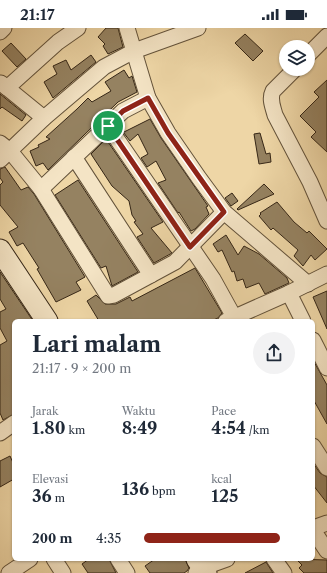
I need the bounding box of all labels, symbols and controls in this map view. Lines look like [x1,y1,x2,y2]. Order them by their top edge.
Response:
text: 21:17 [20,5,55,24]
map controls [279,40,315,76]
button: layers [279,40,315,76]
pin [91,109,125,143]
icon: arrive [97,115,119,137]
text: Lari malam [32,331,161,358]
button: share [253,332,295,374]
text: 21:17 · 9 × 200 m [32,360,131,376]
text: Jarak [32,404,58,418]
text: Waktu [122,404,155,418]
text: Pace [211,404,236,418]
text: 1.80 [32,418,66,438]
text: 8:49 [122,418,157,438]
text: 4:54 [211,418,246,438]
text: km [66,423,85,437]
text: /km [246,423,269,437]
text: Elevasi [32,472,68,486]
text: kcal [211,472,232,486]
text: 136 [122,479,149,499]
text: bpm [149,484,176,498]
text: 36 [32,486,52,506]
text: 125 [211,486,238,506]
text: m [52,491,65,505]
text: 200 m [32,530,72,546]
text: 4:35 [96,530,121,546]

